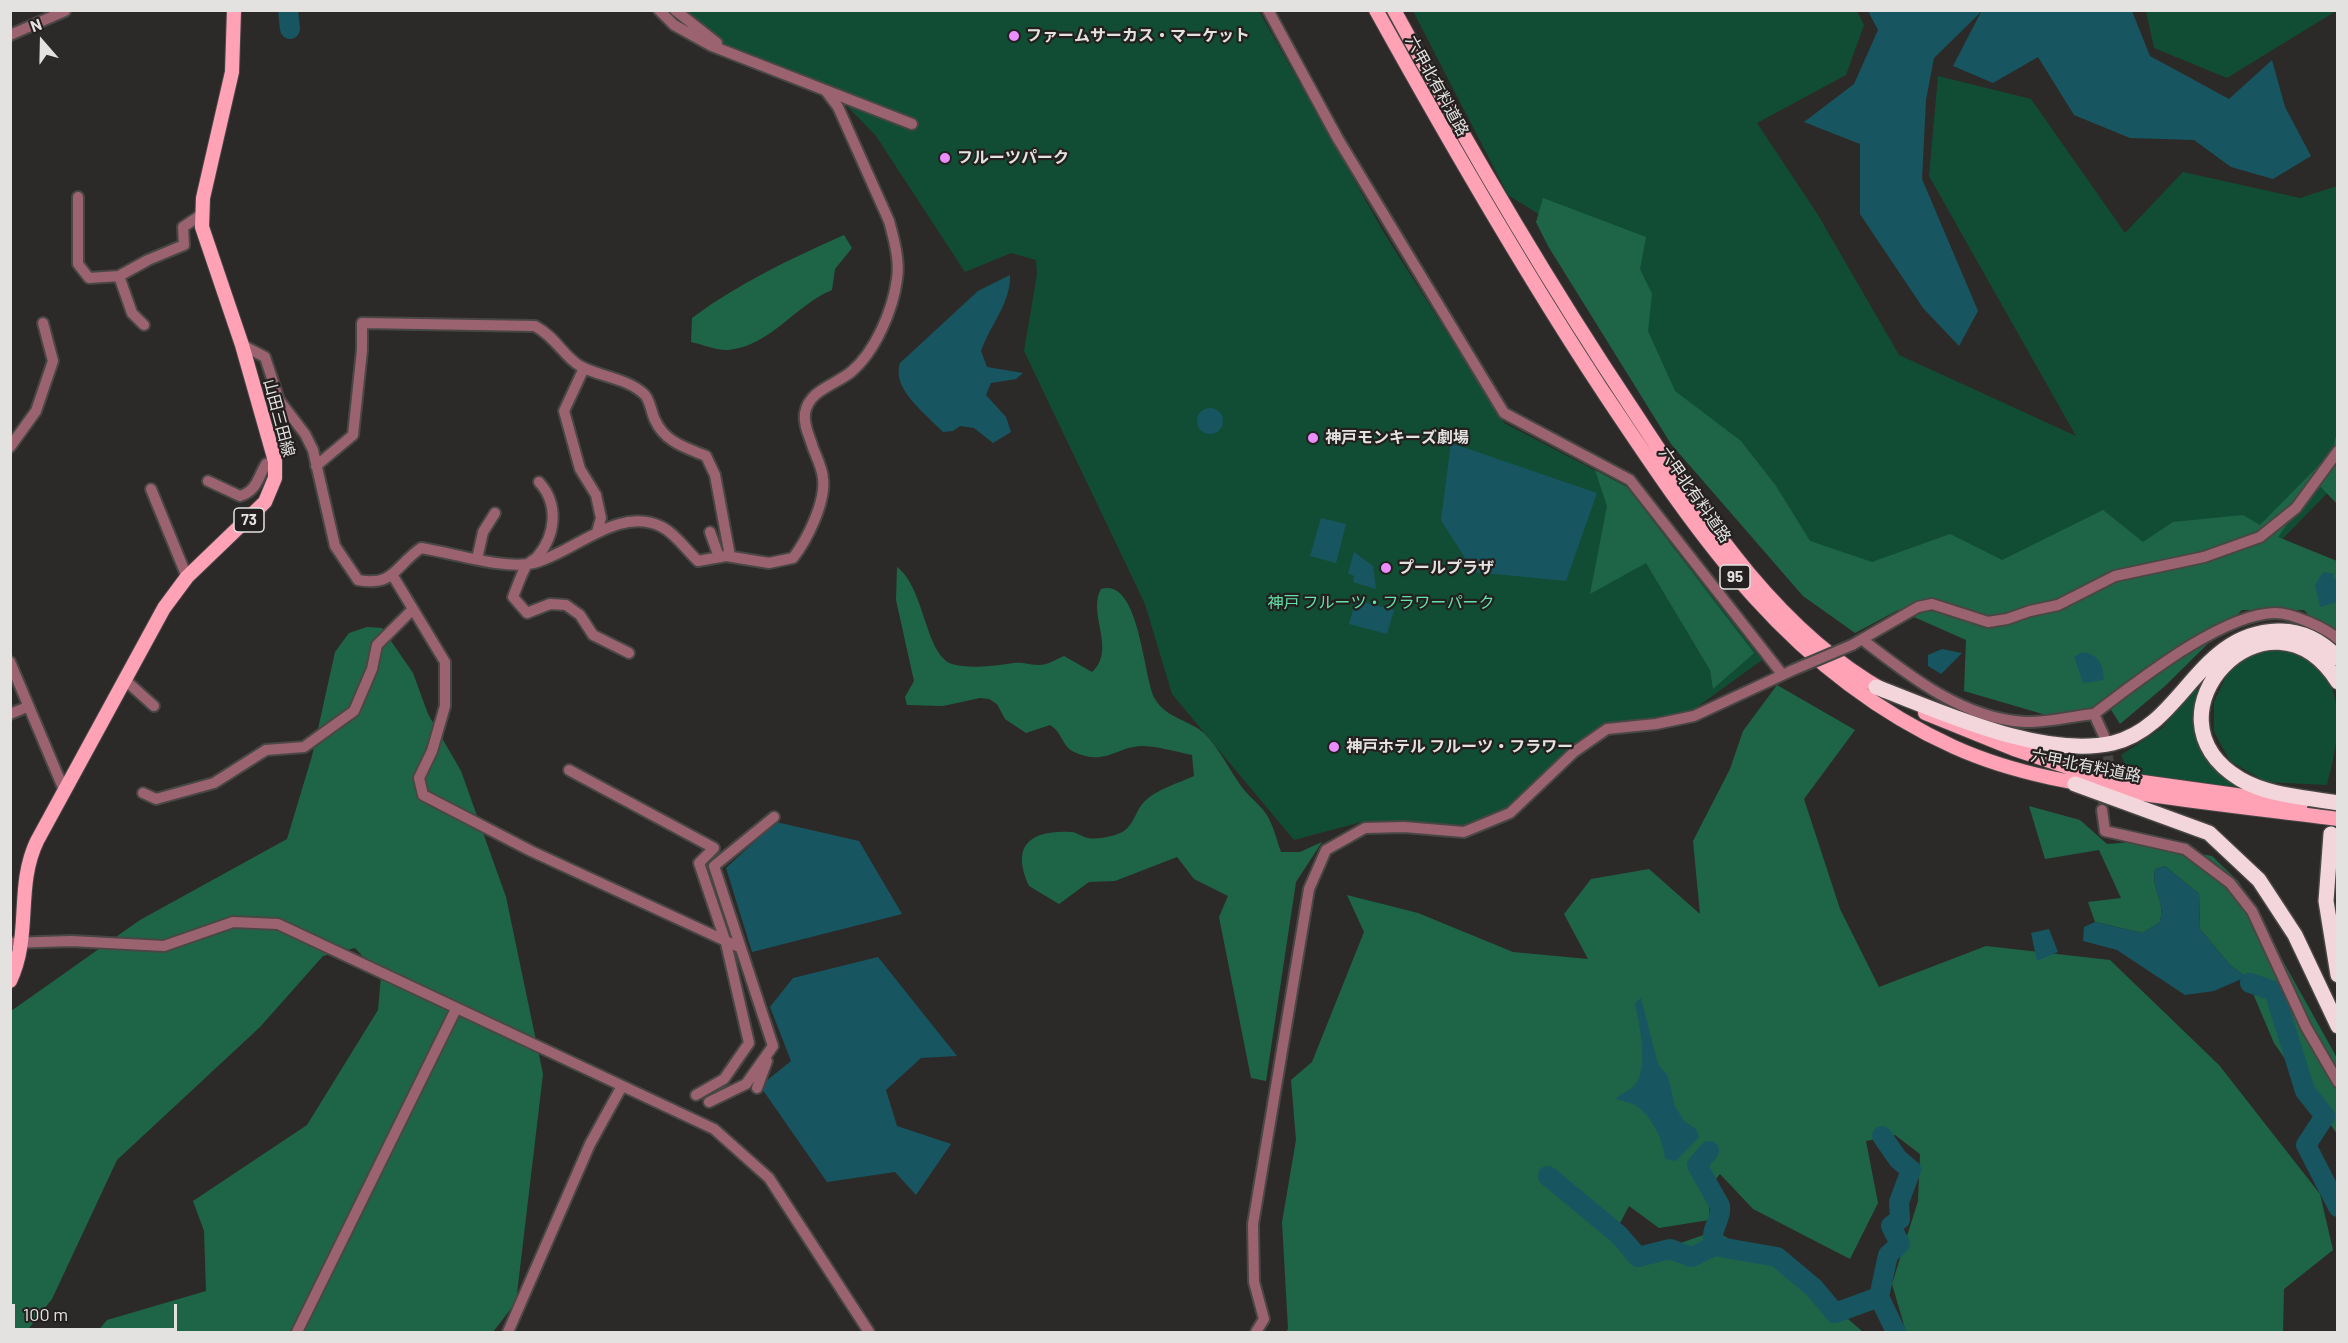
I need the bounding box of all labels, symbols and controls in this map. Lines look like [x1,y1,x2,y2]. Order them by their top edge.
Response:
north arrow [12,12,72,72]
text: N [27,14,44,35]
place label: ファームサーカス・マーケット [1026,26,1250,46]
marker: ファームサーカス・マーケット [1007,29,1021,43]
street label: 六甲北有料道路 [1401,32,1473,140]
place label: フルーツパーク [957,148,1069,168]
marker: フルーツパーク [938,151,952,165]
street label: 山田三田線 [259,377,299,459]
place label: 神戸モンキーズ劇場 [1325,428,1469,448]
marker: 神戸モンキーズ劇場 [1306,431,1320,445]
street label: 六甲北有料道路 [1655,444,1735,546]
road number: 73 [234,508,264,532]
place label: プールプラザ [1398,558,1494,578]
marker: プールプラザ [1379,561,1393,575]
road number: 95 [1720,565,1750,589]
park label: 神戸 フルーツ・フラワーパーク [1267,593,1495,613]
place label: 神戸ホテル フルーツ・フラワー [1346,737,1573,757]
marker: 神戸ホテル フルーツ・フラワー [1327,740,1341,754]
street label: 六甲北有料道路 [2029,746,2143,786]
scale bar [15,1292,180,1330]
text: 100 m [23,1303,68,1325]

